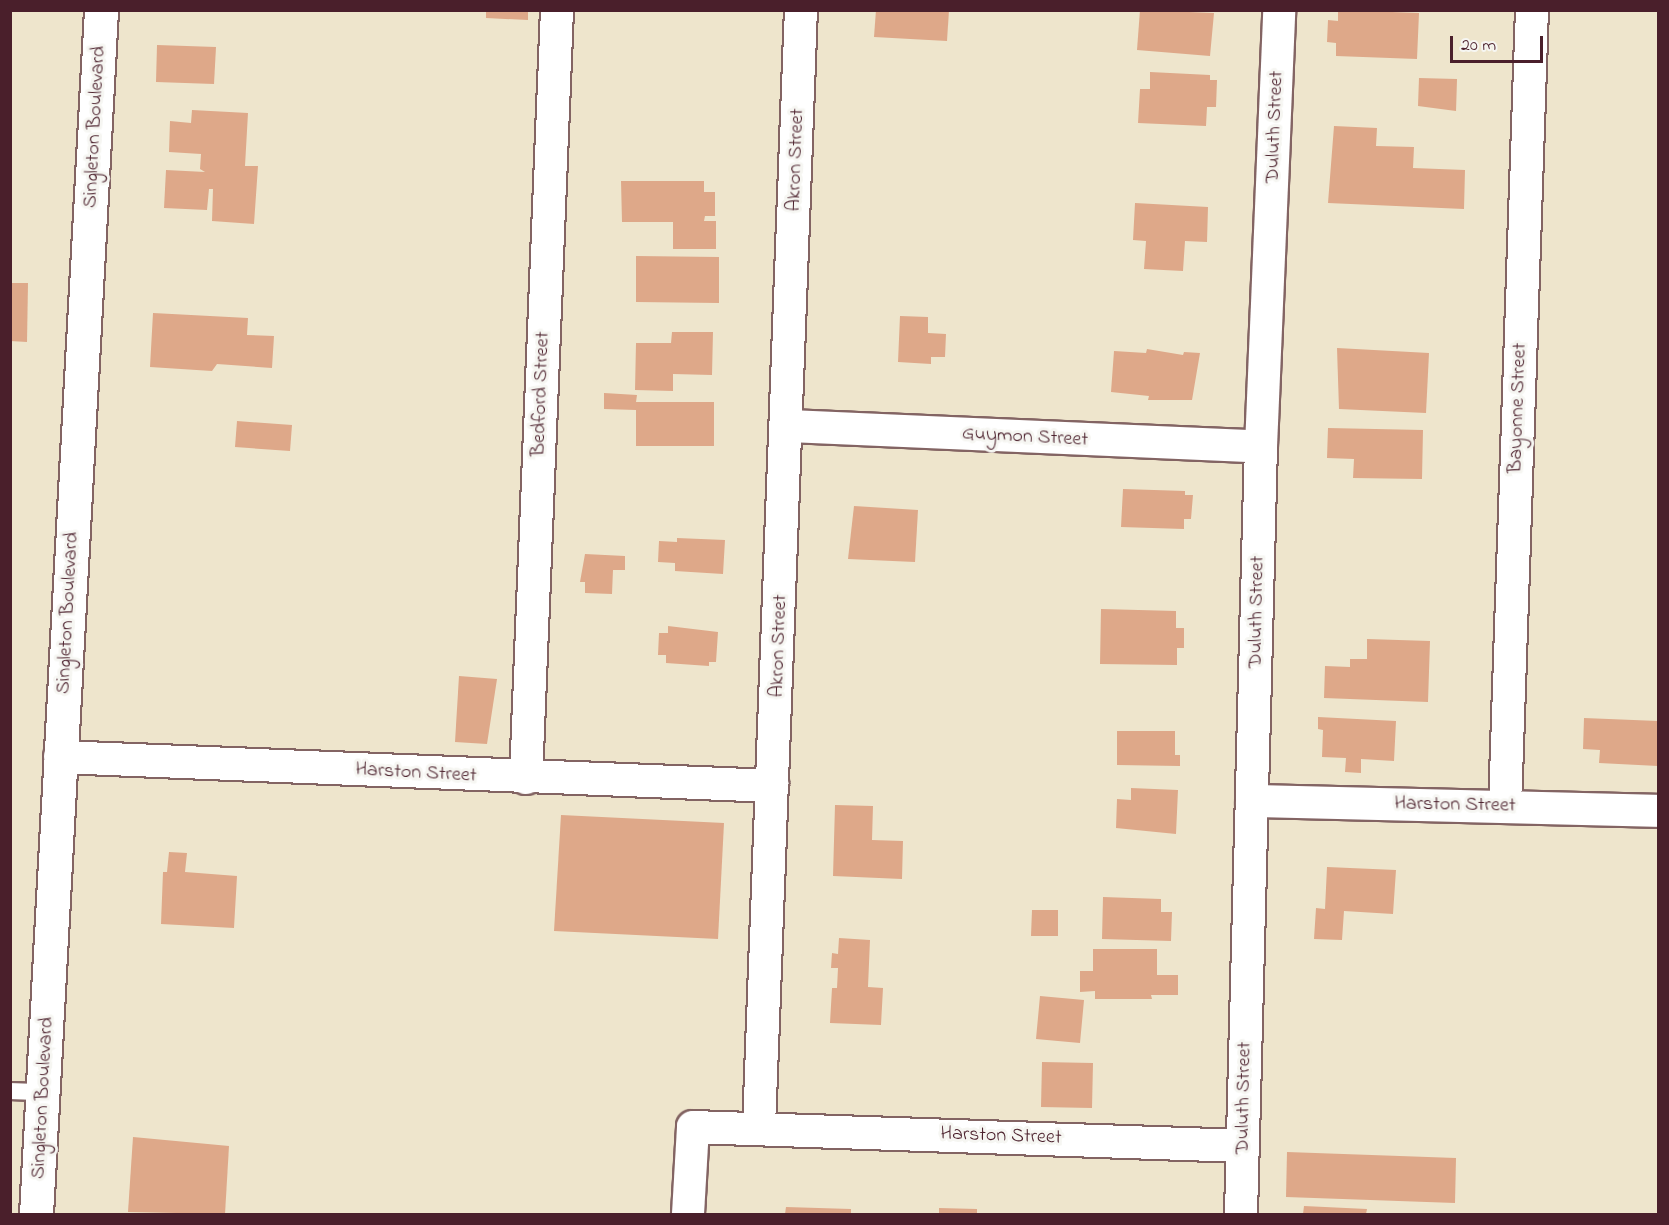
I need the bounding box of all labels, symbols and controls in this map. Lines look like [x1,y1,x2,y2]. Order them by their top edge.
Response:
scale bar [1453,24,1546,62]
text: 20 m [1461,33,1496,59]
street label: Singleton Boulevard [79,45,111,209]
street label: Duluth Street [1261,70,1289,184]
street label: Akron Street [782,108,810,212]
street label: Bedford Street [527,331,555,457]
street label: Bayonne Street [1504,342,1532,474]
street label: Guymon Street [961,422,1089,452]
street label: Singleton Boulevard [52,531,84,695]
street label: Duluth Street [1244,556,1270,668]
street label: Akron Street [765,594,793,698]
street label: Harston Street [355,758,477,788]
street label: Harston Street [1394,792,1516,818]
street label: Singleton Boulevard [27,1016,59,1180]
street label: Duluth Street [1231,1042,1257,1154]
street label: Harston Street [940,1122,1062,1150]

